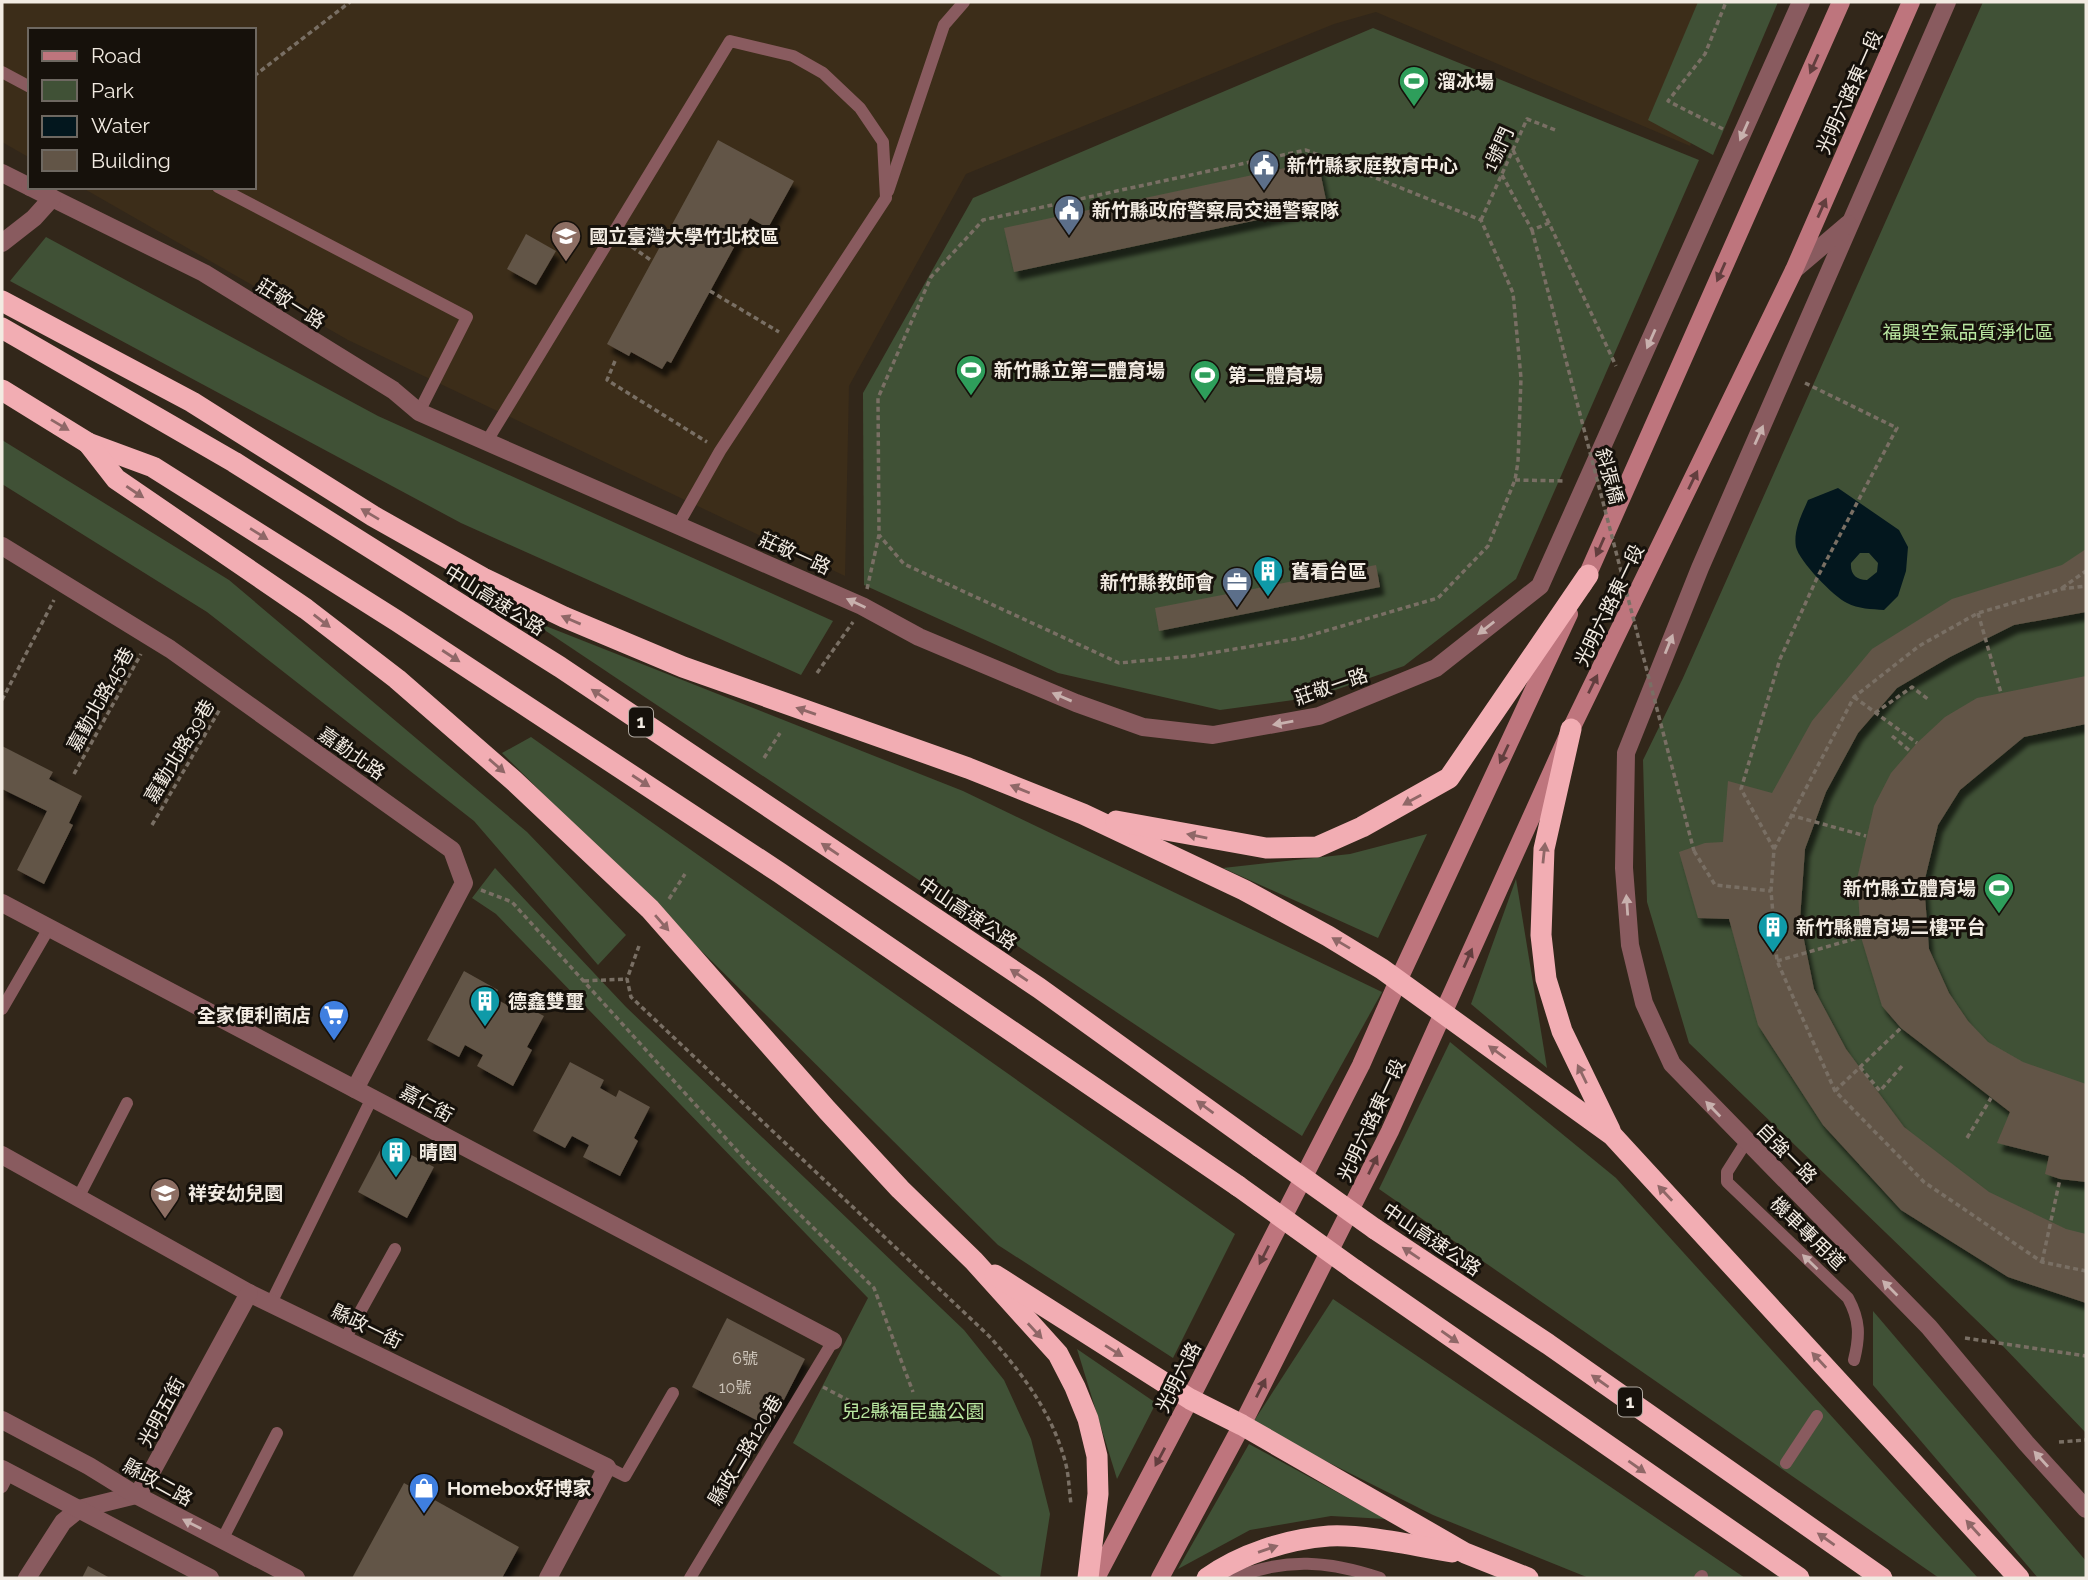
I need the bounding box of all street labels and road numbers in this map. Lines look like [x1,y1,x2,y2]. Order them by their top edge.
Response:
street label: 光明六路東一段 [1812,27,1886,157]
street label: 1號門 [1478,123,1518,175]
street label: 莊敬一路 [253,274,329,332]
street label: 斜張橋 [1592,446,1628,506]
street label: 莊敬一路 [756,527,834,579]
street label: 光明六路東一段 [1570,540,1648,670]
street label: 中山高速公路 [441,560,549,640]
street label: 嘉勤北路45巷 [62,643,138,755]
street label: 莊敬一路 [1291,663,1371,709]
street label: 嘉勤北路39巷 [140,695,218,807]
road number: 1 [629,708,653,736]
street label: 嘉勤北路 [315,722,389,784]
street label: 中山高速公路 [915,872,1021,954]
street label: 光明六路東一段 [1333,1055,1409,1185]
street label: 嘉仁街 [397,1080,457,1126]
street label: 自強一路 [1752,1118,1822,1188]
street label: 機車專用道 [1766,1192,1850,1274]
street label: 中山高速公路 [1379,1198,1485,1280]
street label: 縣政一街 [328,1299,406,1353]
street label: 光明六路 [1151,1338,1205,1416]
street label: 光明五街 [133,1373,189,1451]
road number: 1 [1618,1387,1642,1416]
street label: 縣政二路120巷 [703,1391,787,1509]
street label: 縣政二路 [119,1454,197,1510]

